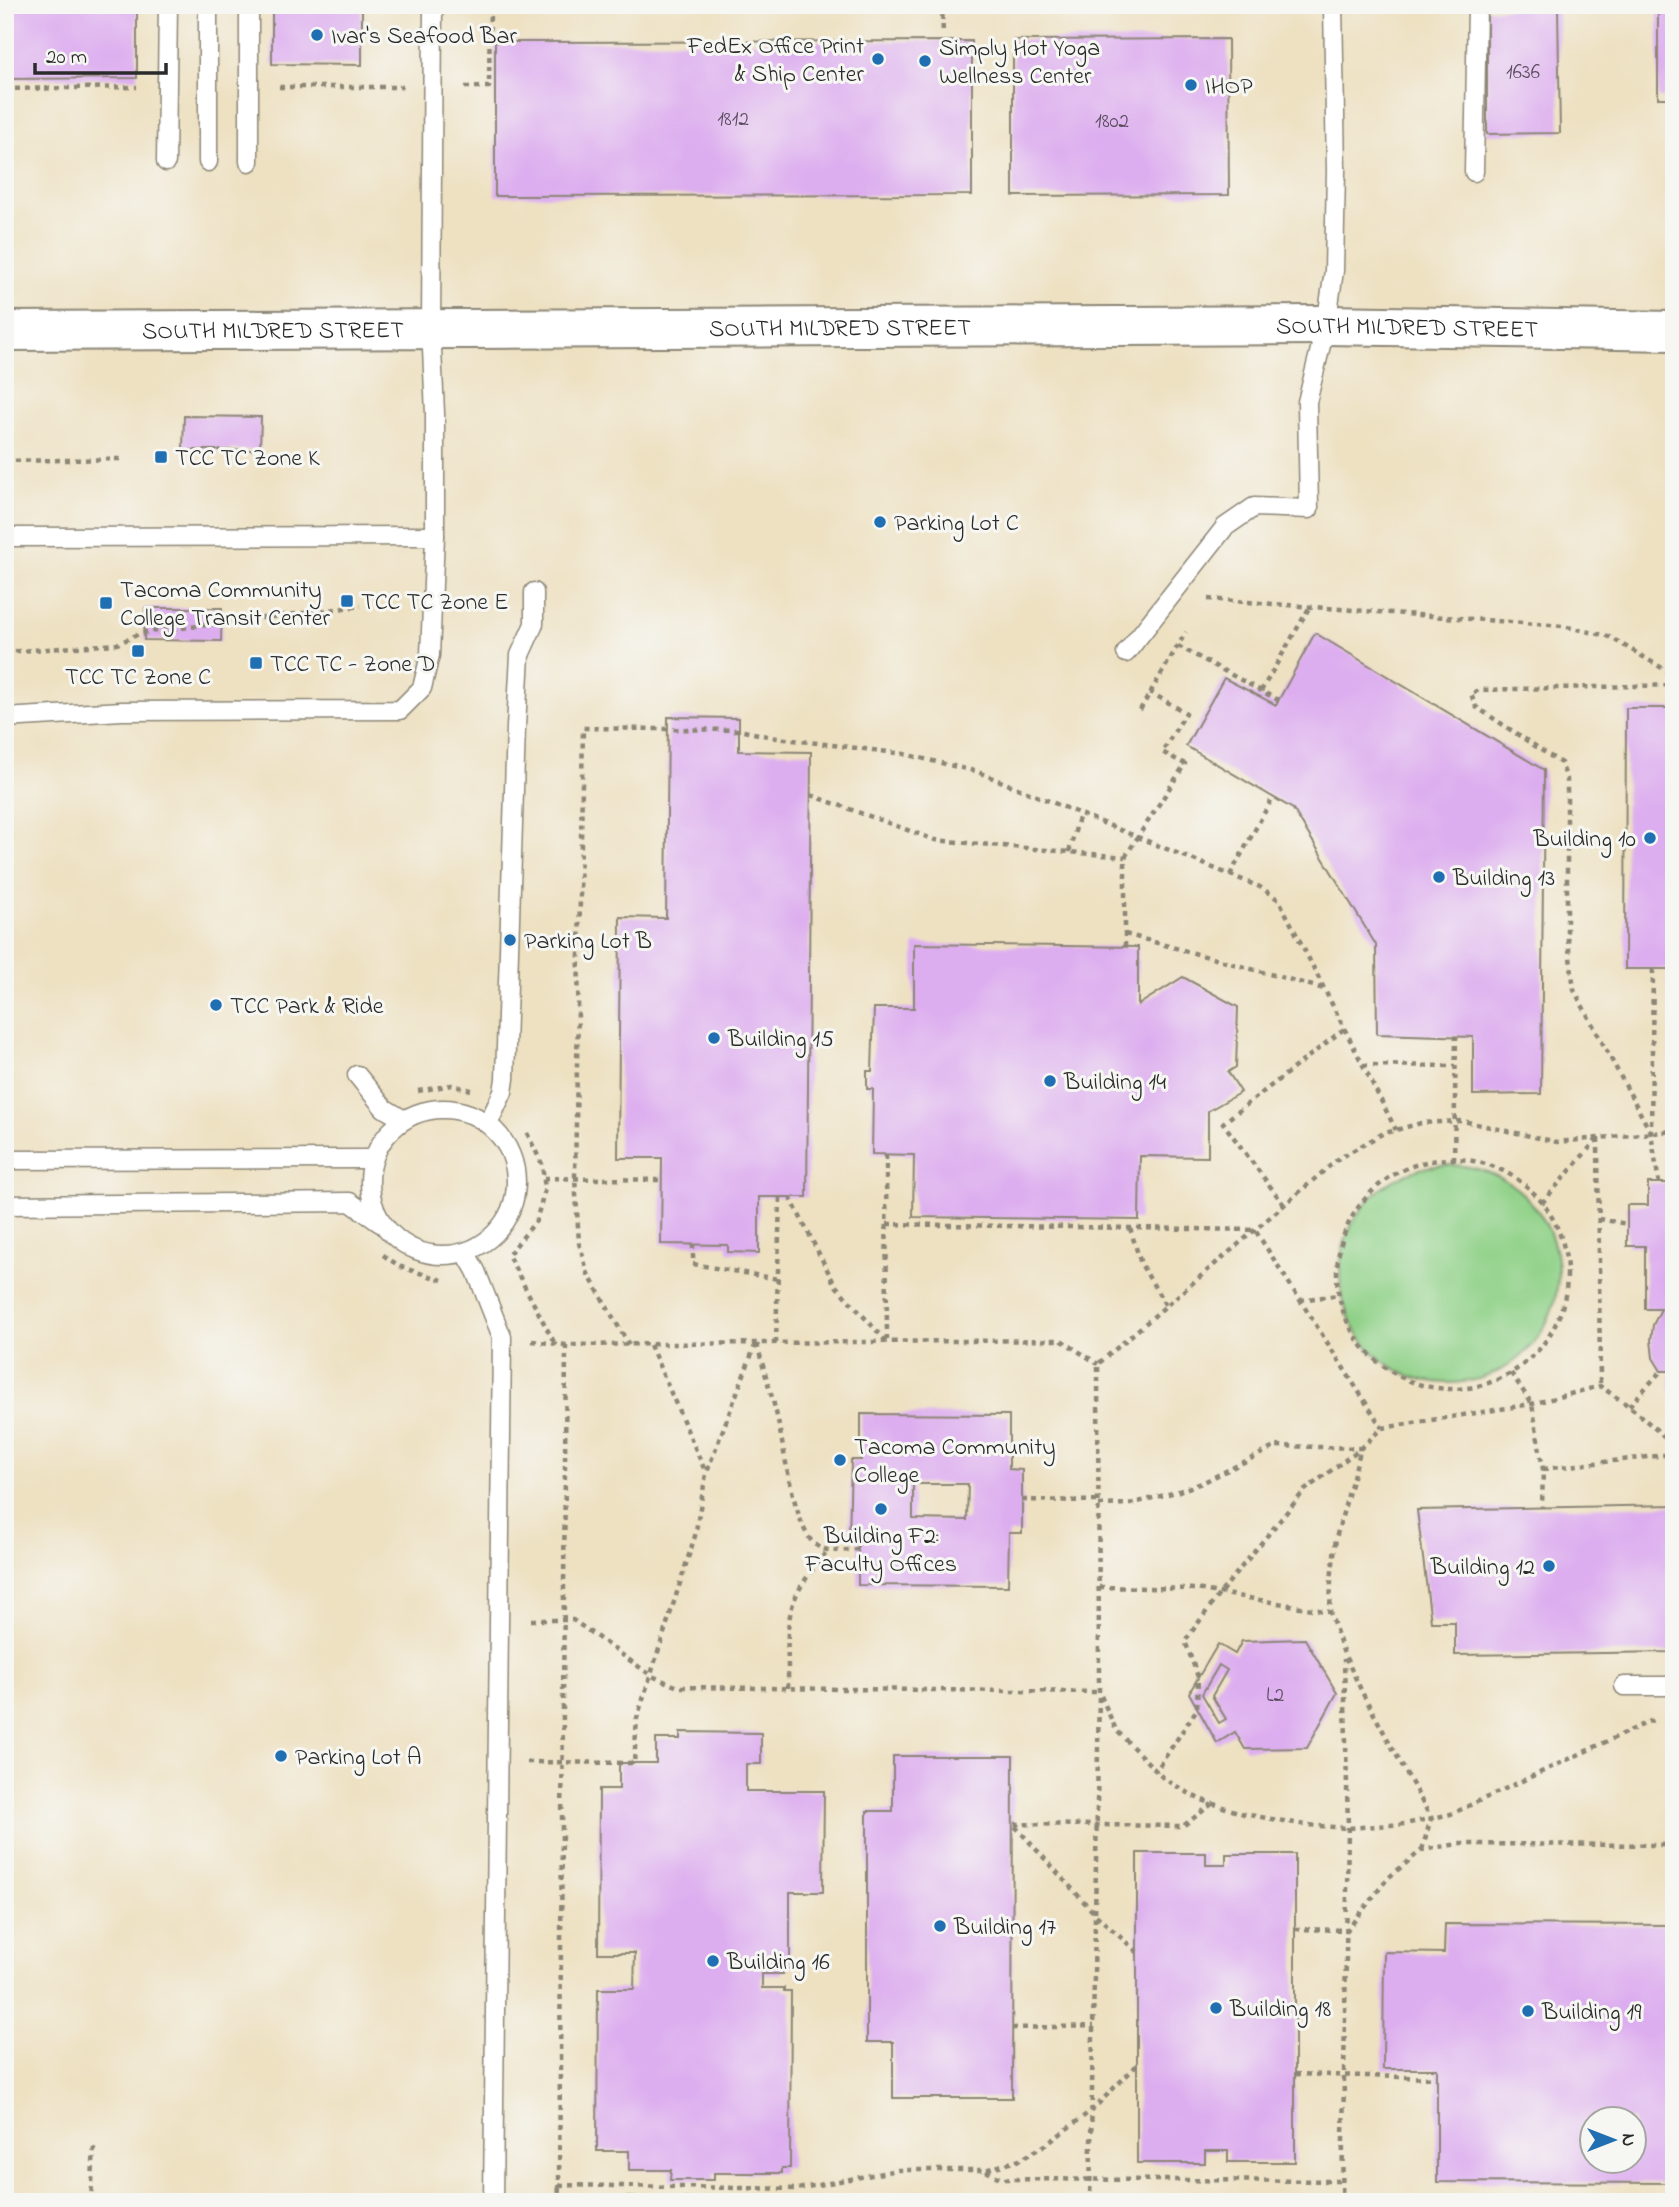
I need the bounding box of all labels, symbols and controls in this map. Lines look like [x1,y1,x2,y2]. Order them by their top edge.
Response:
place label: Ivar's Seafood Bar [331,20,517,55]
marker: Ivar's Seafood Bar [309,27,325,43]
place label: FedEx Office Print & Ship Center [686,30,865,93]
scale bar [35,32,166,76]
place label: Simply Hot Yoga Wellness Center [939,32,1100,95]
text: 20 m [46,43,87,73]
marker: FedEx Office Print & Ship Center [870,51,886,67]
marker: Simply Hot Yoga Wellness Center [917,53,933,69]
house number: 1636 [1506,58,1540,88]
place label: IHOP [1205,70,1253,105]
marker: IHOP [1183,77,1199,93]
house number: 1812 [717,105,749,135]
house number: 1802 [1095,107,1129,137]
street label: SOUTH MILDRED STREET [1276,310,1539,349]
street label: SOUTH MILDRED STREET [709,312,971,348]
street label: SOUTH MILDRED STREET [142,314,404,350]
place label: TCC TC Zone K [175,442,320,477]
marker: TCC TC Zone K [153,449,169,465]
place label: Parking Lot C [894,507,1019,542]
marker: Parking Lot C [872,514,888,530]
place label: Tacoma Community College Transit Center [120,574,330,637]
place label: TCC TC Zone E [361,586,509,621]
marker: TCC TC Zone E [339,593,355,609]
marker: Tacoma Community College Transit Center [98,595,114,611]
marker: TCC TC Zone C [130,643,146,659]
place label: TCC TC - Zone D [270,648,436,683]
marker: TCC TC - Zone D [248,655,264,671]
place label: TCC TC Zone C [65,661,211,696]
place label: Building 10 [1532,823,1636,858]
marker: Building 10 [1642,830,1658,846]
place label: Building 13 [1452,862,1555,897]
marker: Building 13 [1431,869,1447,885]
place label: Parking Lot B [524,925,652,960]
marker: Parking Lot B [502,932,518,948]
place label: TCC Park & Ride [230,990,384,1025]
marker: TCC Park & Ride [208,997,224,1013]
place label: Building 15 [727,1023,834,1058]
marker: Building 15 [706,1030,722,1046]
place label: Building 14 [1063,1066,1166,1101]
marker: Building 14 [1042,1073,1058,1089]
place label: Tacoma Community College [854,1431,1056,1494]
marker: Tacoma Community College [832,1452,848,1468]
marker: Building F2: Faculty Offices [873,1501,889,1517]
place label: Building F2: Faculty Offices [804,1520,957,1584]
place label: Building 12 [1430,1551,1535,1586]
marker: Building 12 [1541,1558,1557,1574]
house number: L2 [1266,1681,1284,1711]
place label: Parking Lot A [295,1741,422,1776]
marker: Parking Lot A [273,1748,289,1764]
place label: Building 17 [953,1911,1056,1946]
marker: Building 17 [932,1918,948,1934]
place label: Building 16 [726,1946,830,1981]
marker: Building 16 [705,1953,721,1969]
place label: Building 18 [1229,1993,1331,2028]
place label: Building 19 [1541,1996,1642,2031]
marker: Building 18 [1208,2000,1224,2016]
marker: Building 19 [1520,2003,1536,2019]
north arrow [1578,2106,1648,2176]
text: N [1614,2134,1641,2147]

